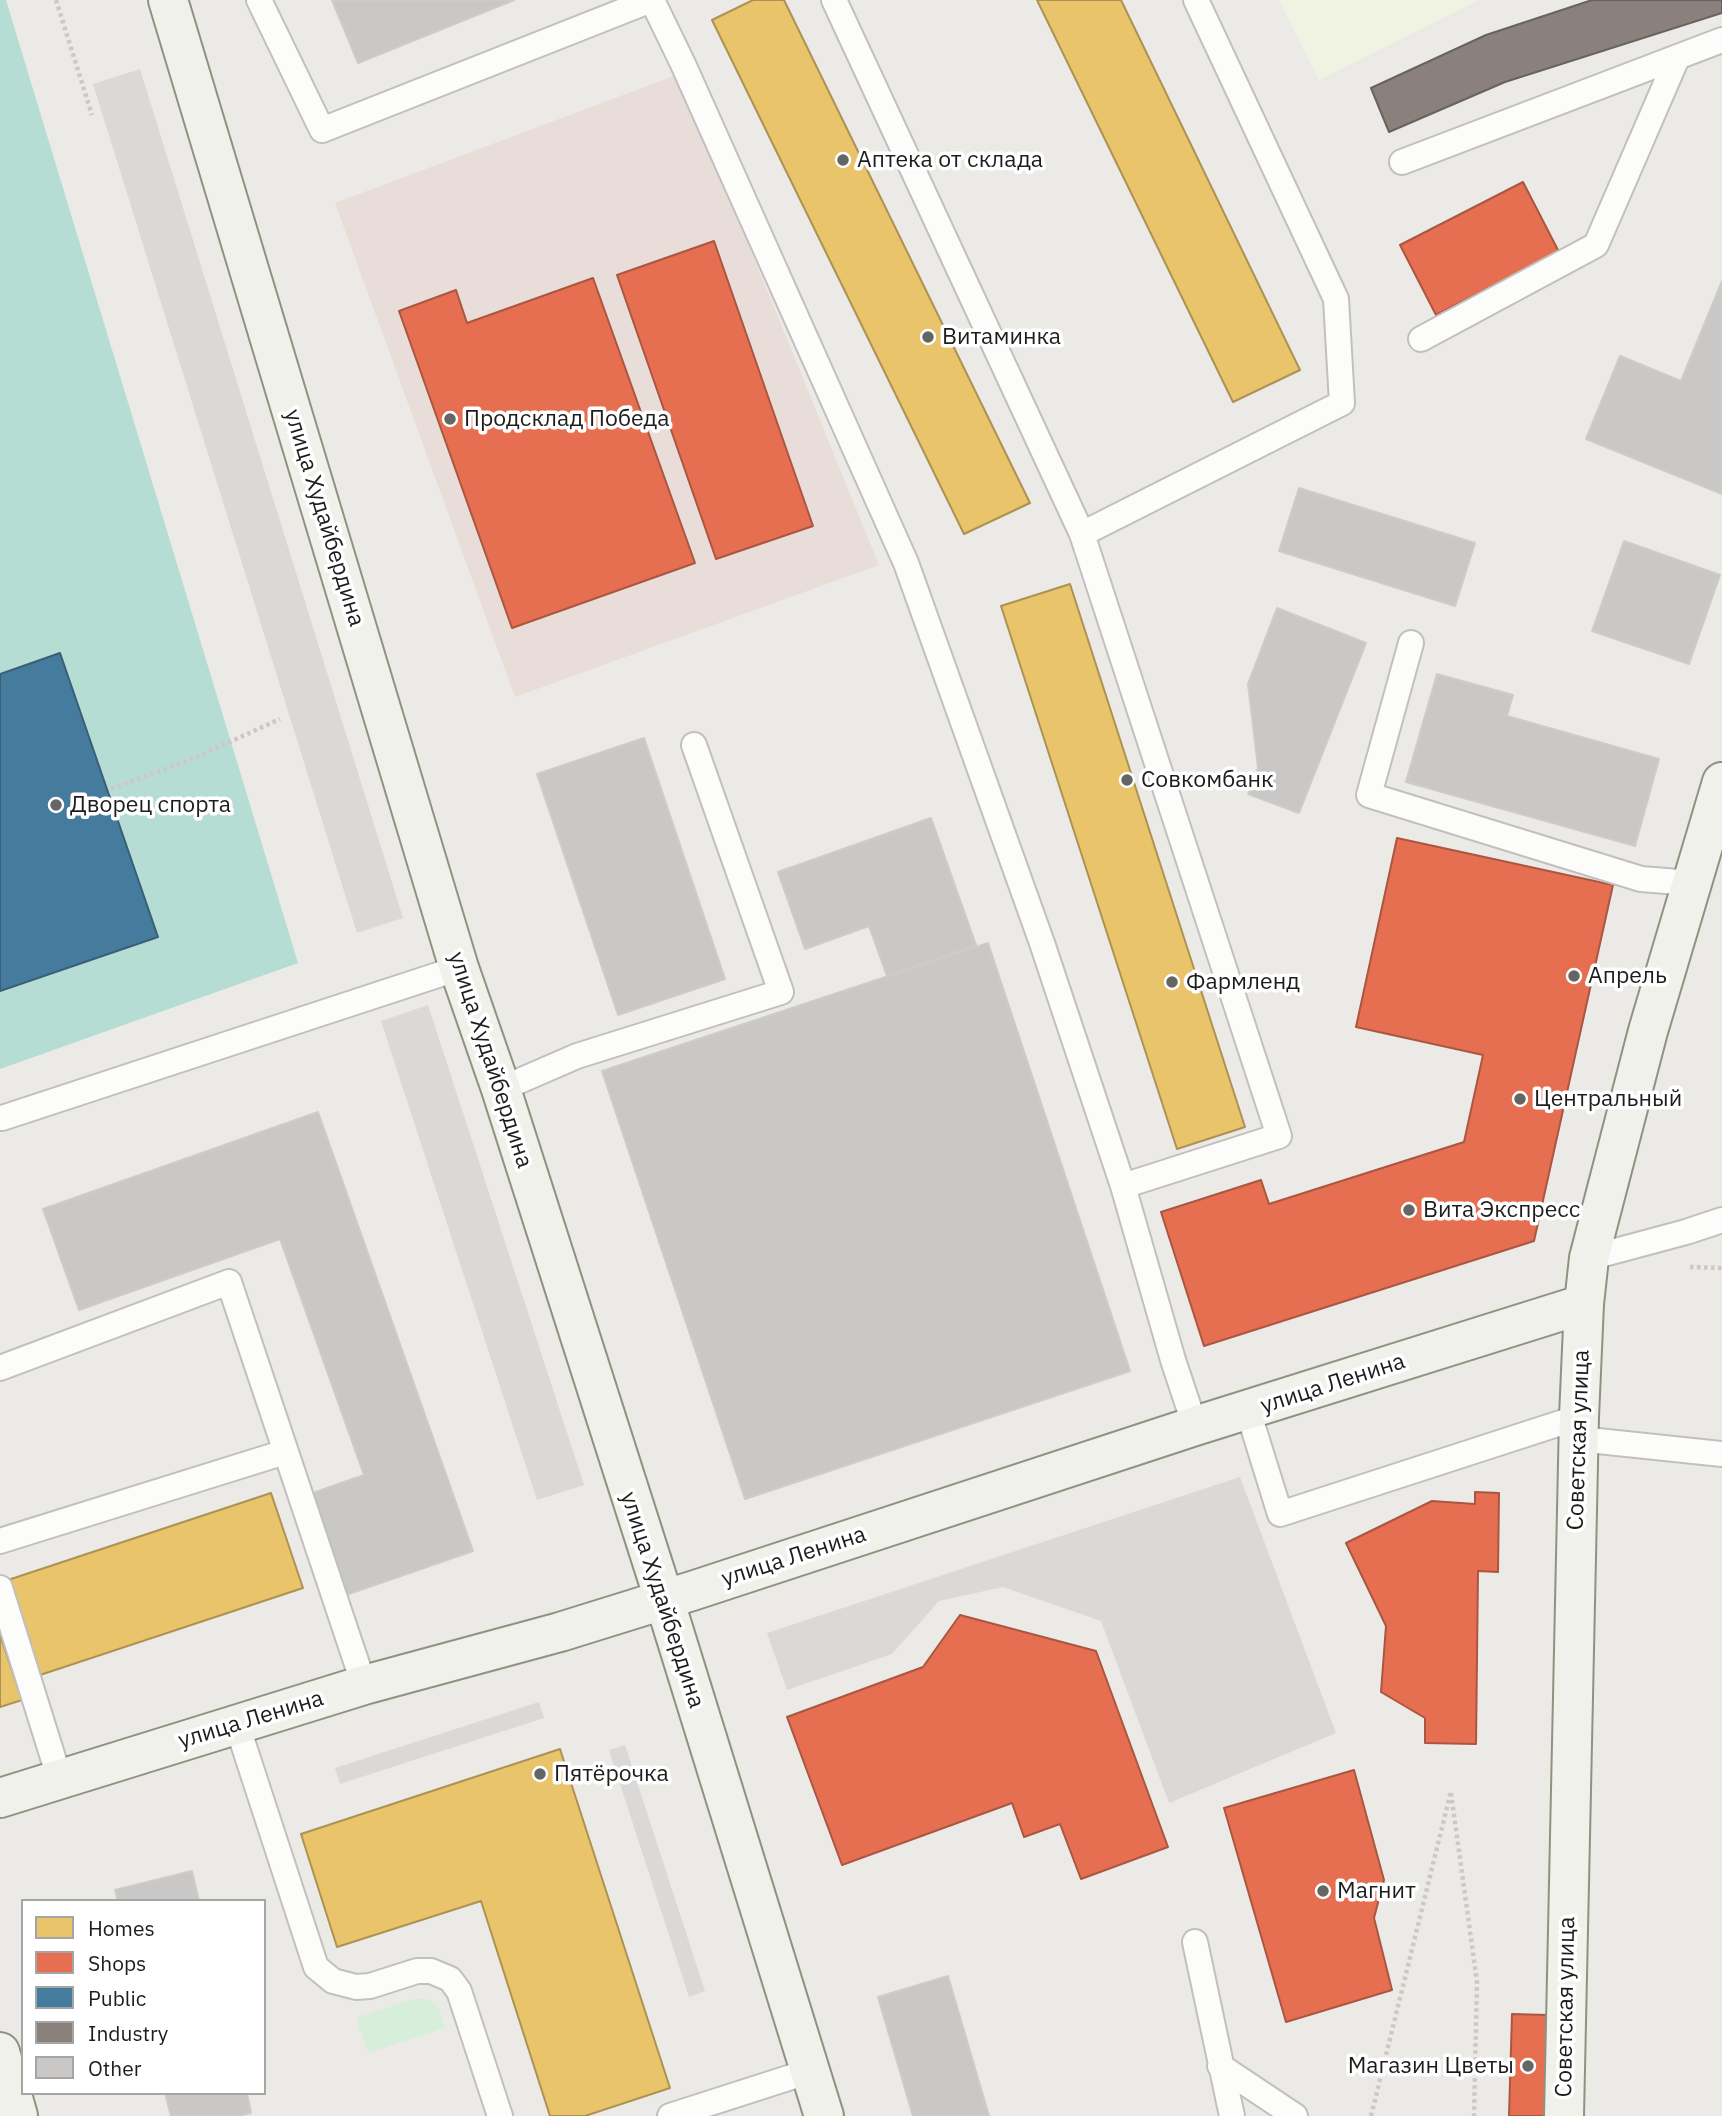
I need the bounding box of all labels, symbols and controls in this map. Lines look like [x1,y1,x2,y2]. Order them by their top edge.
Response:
place label: Аптека от склада [857,146,1043,174]
marker: Аптека от склада [835,152,851,168]
place label: Витаминка [942,323,1061,351]
marker: Витаминка [920,329,936,345]
place label: Продсклад Победа [464,405,670,433]
street label: улица Худайбердина [278,406,370,630]
marker: Продсклад Победа [442,411,458,427]
place label: Совкомбанк [1141,766,1274,794]
marker: Совкомбанк [1119,772,1135,788]
place label: Дворец спорта [70,791,231,819]
marker: Дворец спорта [48,797,64,813]
street label: улица Худайбердина [442,948,538,1172]
place label: Апрель [1588,962,1667,990]
place label: Фармленд [1186,968,1300,996]
marker: Апрель [1566,968,1582,984]
marker: Фармленд [1164,974,1180,990]
place label: Центральный [1534,1085,1682,1113]
marker: Центральный [1512,1091,1528,1107]
place label: Вита Экспресс [1423,1196,1580,1224]
marker: Вита Экспресс [1401,1202,1417,1218]
street label: улица Ленина [1257,1348,1409,1420]
street label: Советская улица [1562,1349,1596,1531]
street label: улица Худайбердина [614,1488,710,1712]
street label: улица Ленина [718,1521,870,1593]
street label: улица Ленина [175,1685,327,1755]
place label: Пятёрочка [554,1760,669,1788]
marker: Пятёрочка [532,1766,548,1782]
place label: Магнит [1337,1877,1416,1905]
marker: Магнит [1315,1883,1331,1899]
legend [21,1899,266,2095]
text: Homes [88,1914,155,1942]
street label: Советская улица [1551,1916,1581,2098]
text: Shops [88,1949,146,1977]
text: Public [88,1984,146,2012]
text: Industry [88,2019,168,2047]
place label: Магазин Цветы [1348,2052,1514,2080]
text: Other [88,2054,141,2082]
marker: Магазин Цветы [1520,2058,1536,2074]

